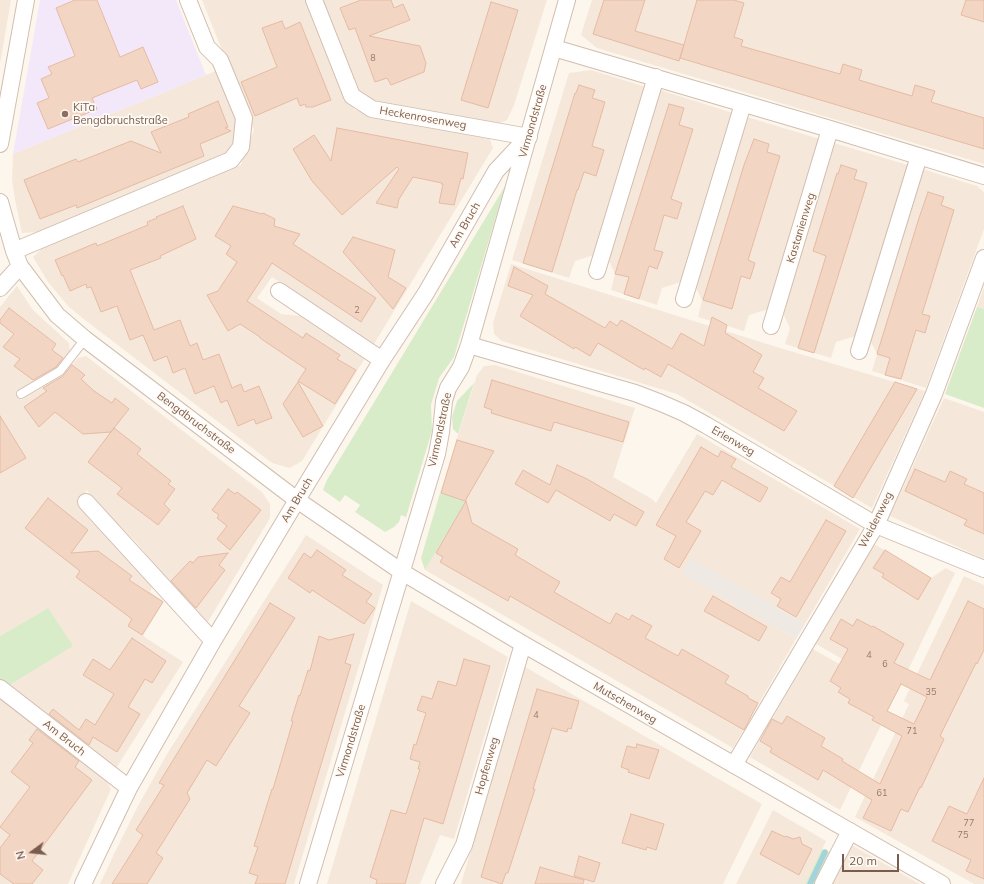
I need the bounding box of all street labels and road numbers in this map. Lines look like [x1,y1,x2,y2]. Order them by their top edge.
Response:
street label: Virmondstraße [516,83,550,159]
street label: Heckenrosenweg [379,104,467,132]
street label: Kastanienweg [784,191,818,265]
street label: Am Bruch [447,200,483,250]
street label: Bengdbruchstraße [154,389,238,457]
street label: Virmondstraße [426,391,454,469]
street label: Erlenweg [709,423,757,459]
street label: Am Bruch [278,475,316,525]
street label: Weidenweg [856,490,896,550]
street label: Mutschenweg [591,679,659,727]
street label: Virmondstraße [334,703,368,779]
street label: Am Bruch [40,717,88,759]
street label: Hopfenweg [472,736,502,796]

